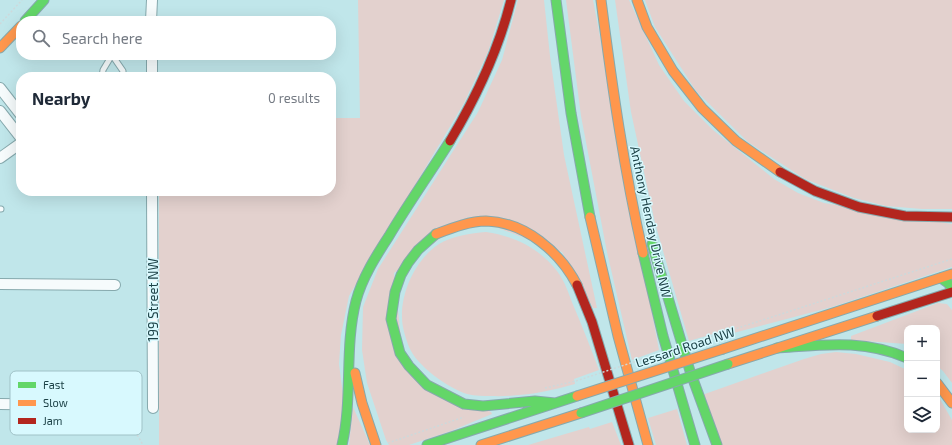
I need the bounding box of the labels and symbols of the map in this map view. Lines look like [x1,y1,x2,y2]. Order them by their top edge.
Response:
street label: Anthony Henday Drive NW [627,144,675,300]
street label: 199 Street NW [145,258,161,342]
street label: Lessard Road NW [633,323,737,371]
legend [10,371,142,435]
text: Fast [43,378,65,391]
text: Slow [43,396,68,409]
text: Jam [43,414,62,427]

